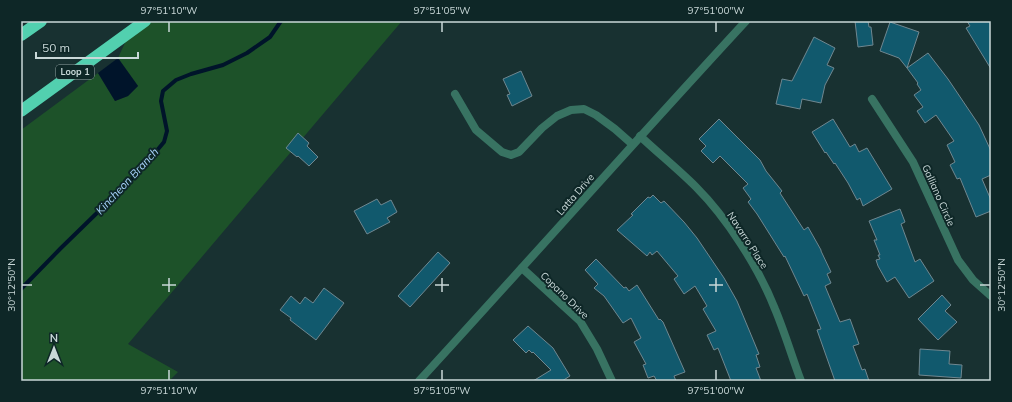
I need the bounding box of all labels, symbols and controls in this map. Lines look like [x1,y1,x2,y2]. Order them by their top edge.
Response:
text: 97°51'10"W [141,4,197,17]
text: 97°51'05"W [414,4,470,17]
text: 97°51'00"W [688,4,744,17]
scale bar [36,34,138,60]
text: 50 m [42,40,70,55]
road number: Loop 1 [56,65,94,79]
water label: Kincheon Branch [93,145,161,217]
street label: Galliano Circle [919,162,958,228]
street label: Latta Drive [554,171,597,218]
street label: Navarro Place [724,209,771,271]
text: 30°12'50"N [5,258,18,312]
text: 30°12'50"N [995,258,1008,312]
street label: Copano Drive [538,269,592,322]
north arrow [34,328,74,368]
text: N [50,331,58,345]
text: 97°51'10"W [141,384,197,397]
text: 97°51'05"W [414,384,470,397]
text: 97°51'00"W [688,384,744,397]

